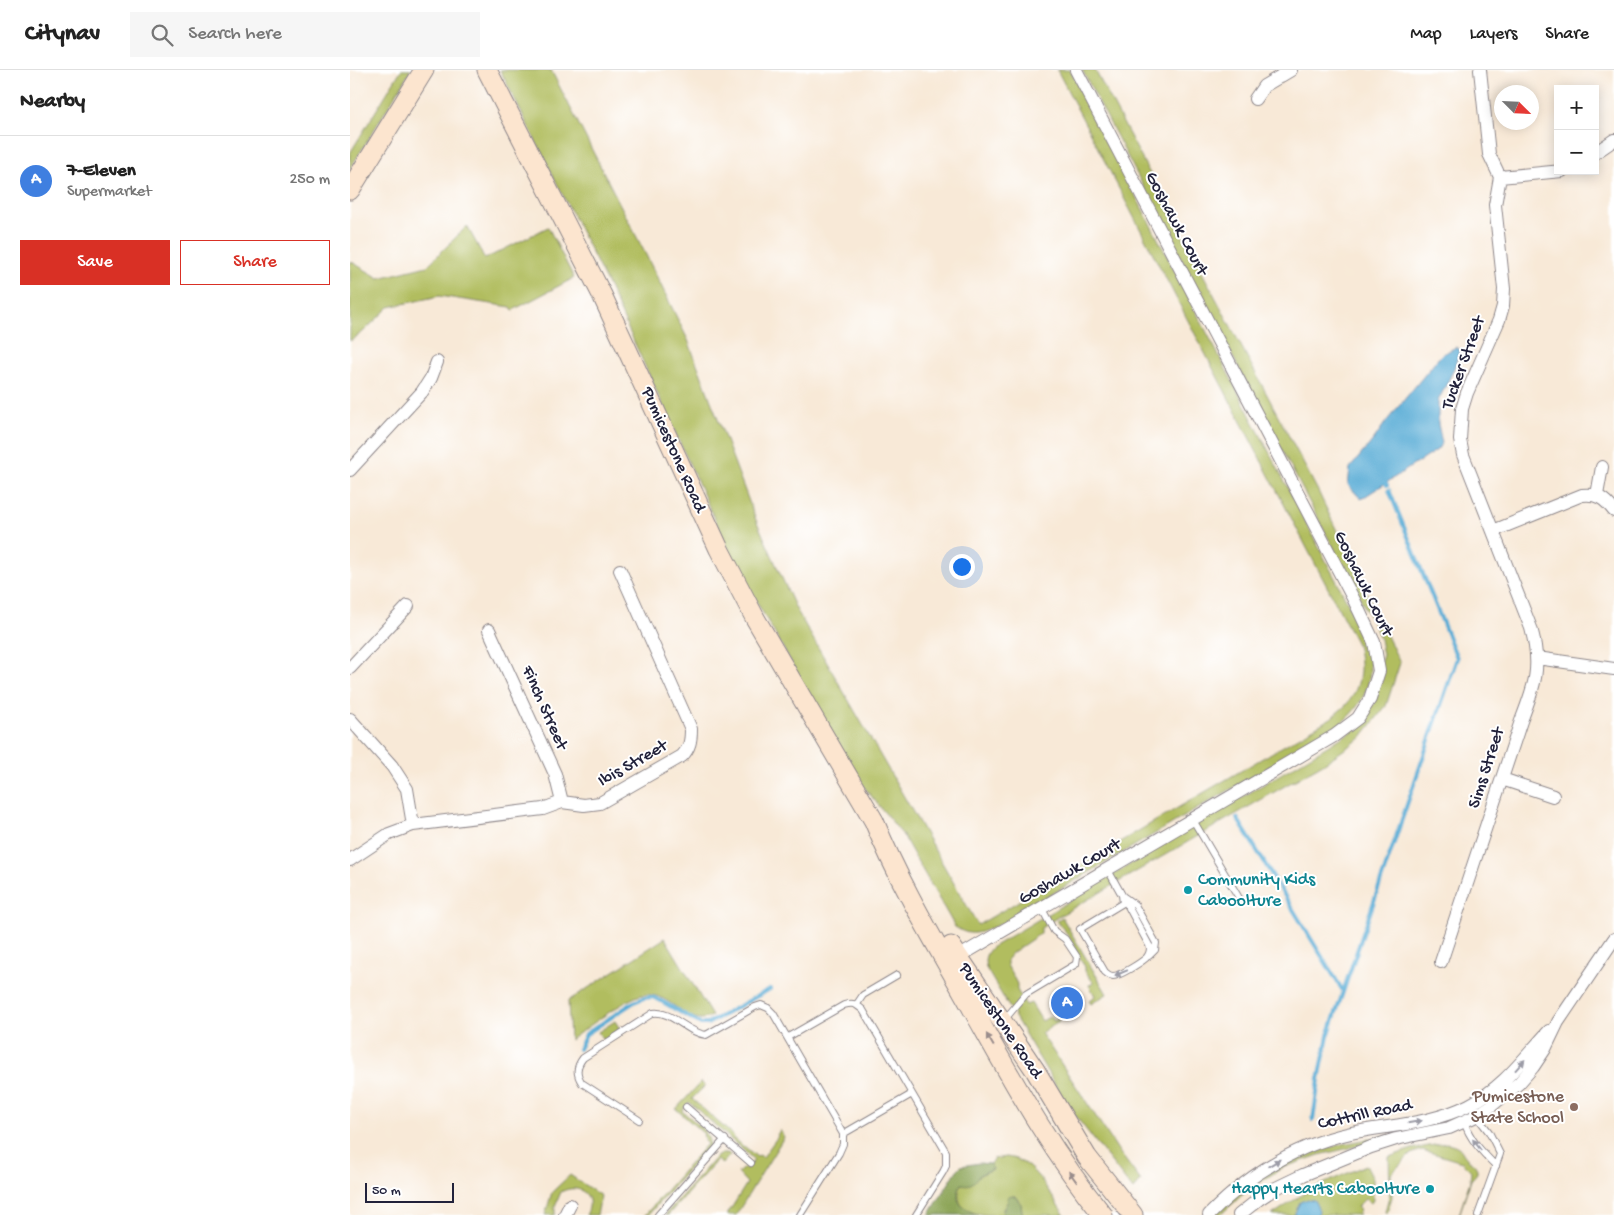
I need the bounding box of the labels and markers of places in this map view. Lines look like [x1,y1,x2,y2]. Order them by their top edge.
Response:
place label: Community Kids Caboolture [1198,870,1316,912]
marker: Community Kids Caboolture [1182,884,1194,896]
pin: A [1051,984,1083,1022]
place label: Pumicestone State School [1471,1087,1565,1129]
marker: Pumicestone State School [1568,1101,1580,1113]
place label: Happy Hearts Caboolture [1231,1179,1421,1200]
marker: Happy Hearts Caboolture [1424,1183,1436,1195]

